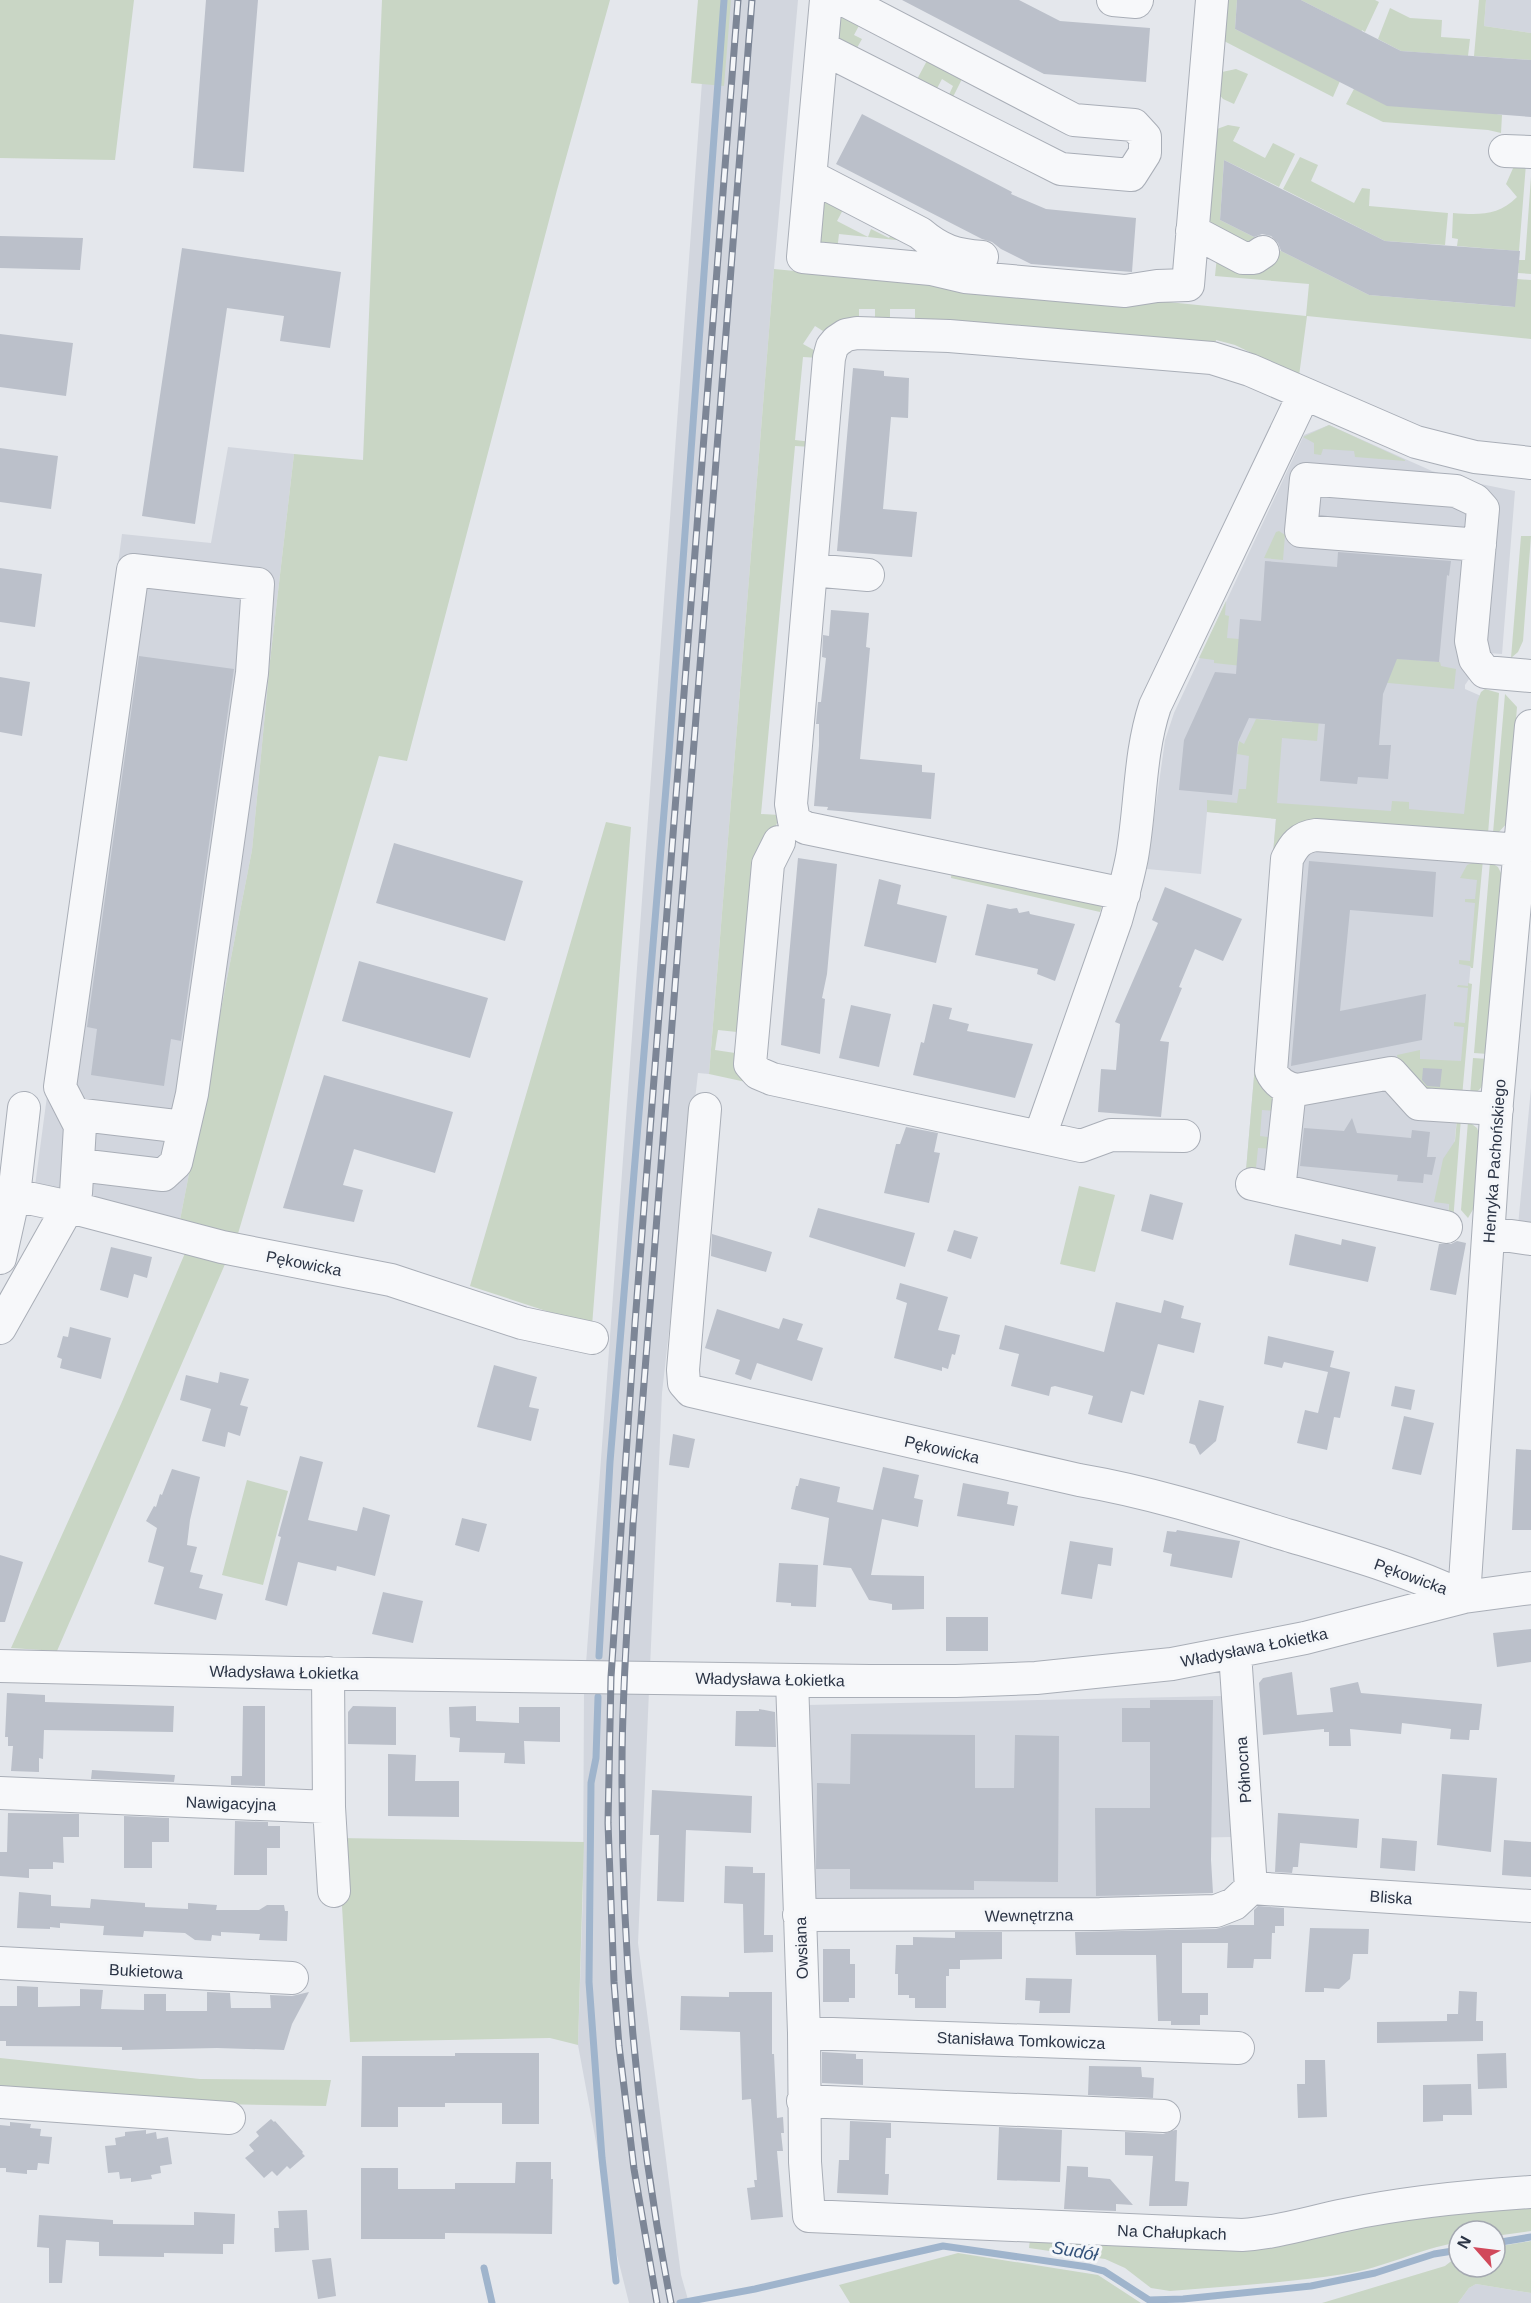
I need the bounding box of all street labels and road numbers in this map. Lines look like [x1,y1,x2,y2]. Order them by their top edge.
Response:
street label: Henryka Pachońskiego [1480,1078,1509,1244]
street label: Pękowicka [265,1248,343,1279]
street label: Pękowicka [903,1433,981,1466]
street label: Pękowicka [1372,1555,1450,1598]
street label: Władysława Łokietka [1179,1625,1329,1670]
street label: Władysława Łokietka [209,1663,359,1682]
street label: Władysława Łokietka [695,1670,845,1689]
street label: Północna [1233,1736,1254,1804]
street label: Nawigacyjna [185,1793,277,1814]
street label: Bliska [1369,1888,1413,1907]
street label: Wewnętrzna [985,1906,1074,1925]
street label: Owsiana [792,1916,811,1979]
street label: Bukietowa [109,1961,183,1982]
street label: Stanisława Tomkowicza [936,2029,1106,2052]
street label: Na Chałupkach [1117,2222,1227,2243]

